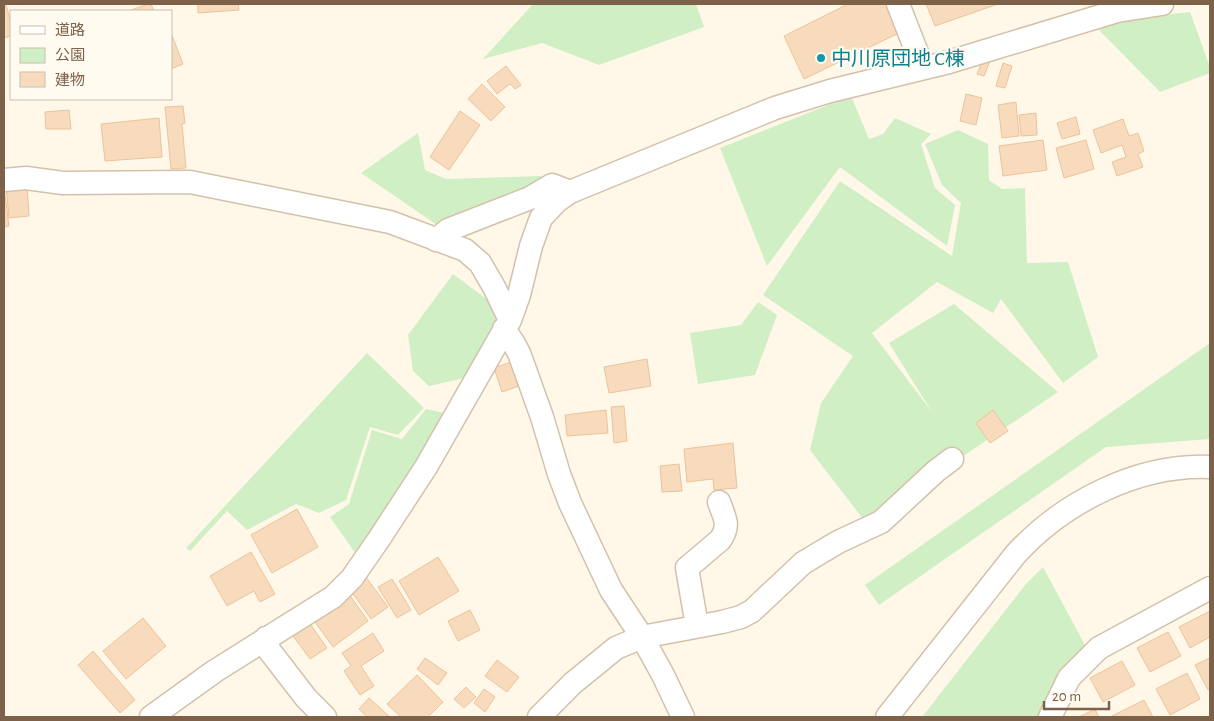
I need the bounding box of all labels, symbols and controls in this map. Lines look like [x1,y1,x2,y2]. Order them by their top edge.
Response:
legend [10,10,172,100]
text: 道路 [55,22,85,38]
text: 公園 [55,47,85,63]
place label: 中川原団地 C棟 [831,48,965,69]
marker: 中川原団地 C棟 [815,52,827,64]
text: 建物 [55,72,85,88]
scale bar [1044,678,1109,710]
text: 20 m [1052,689,1081,704]

